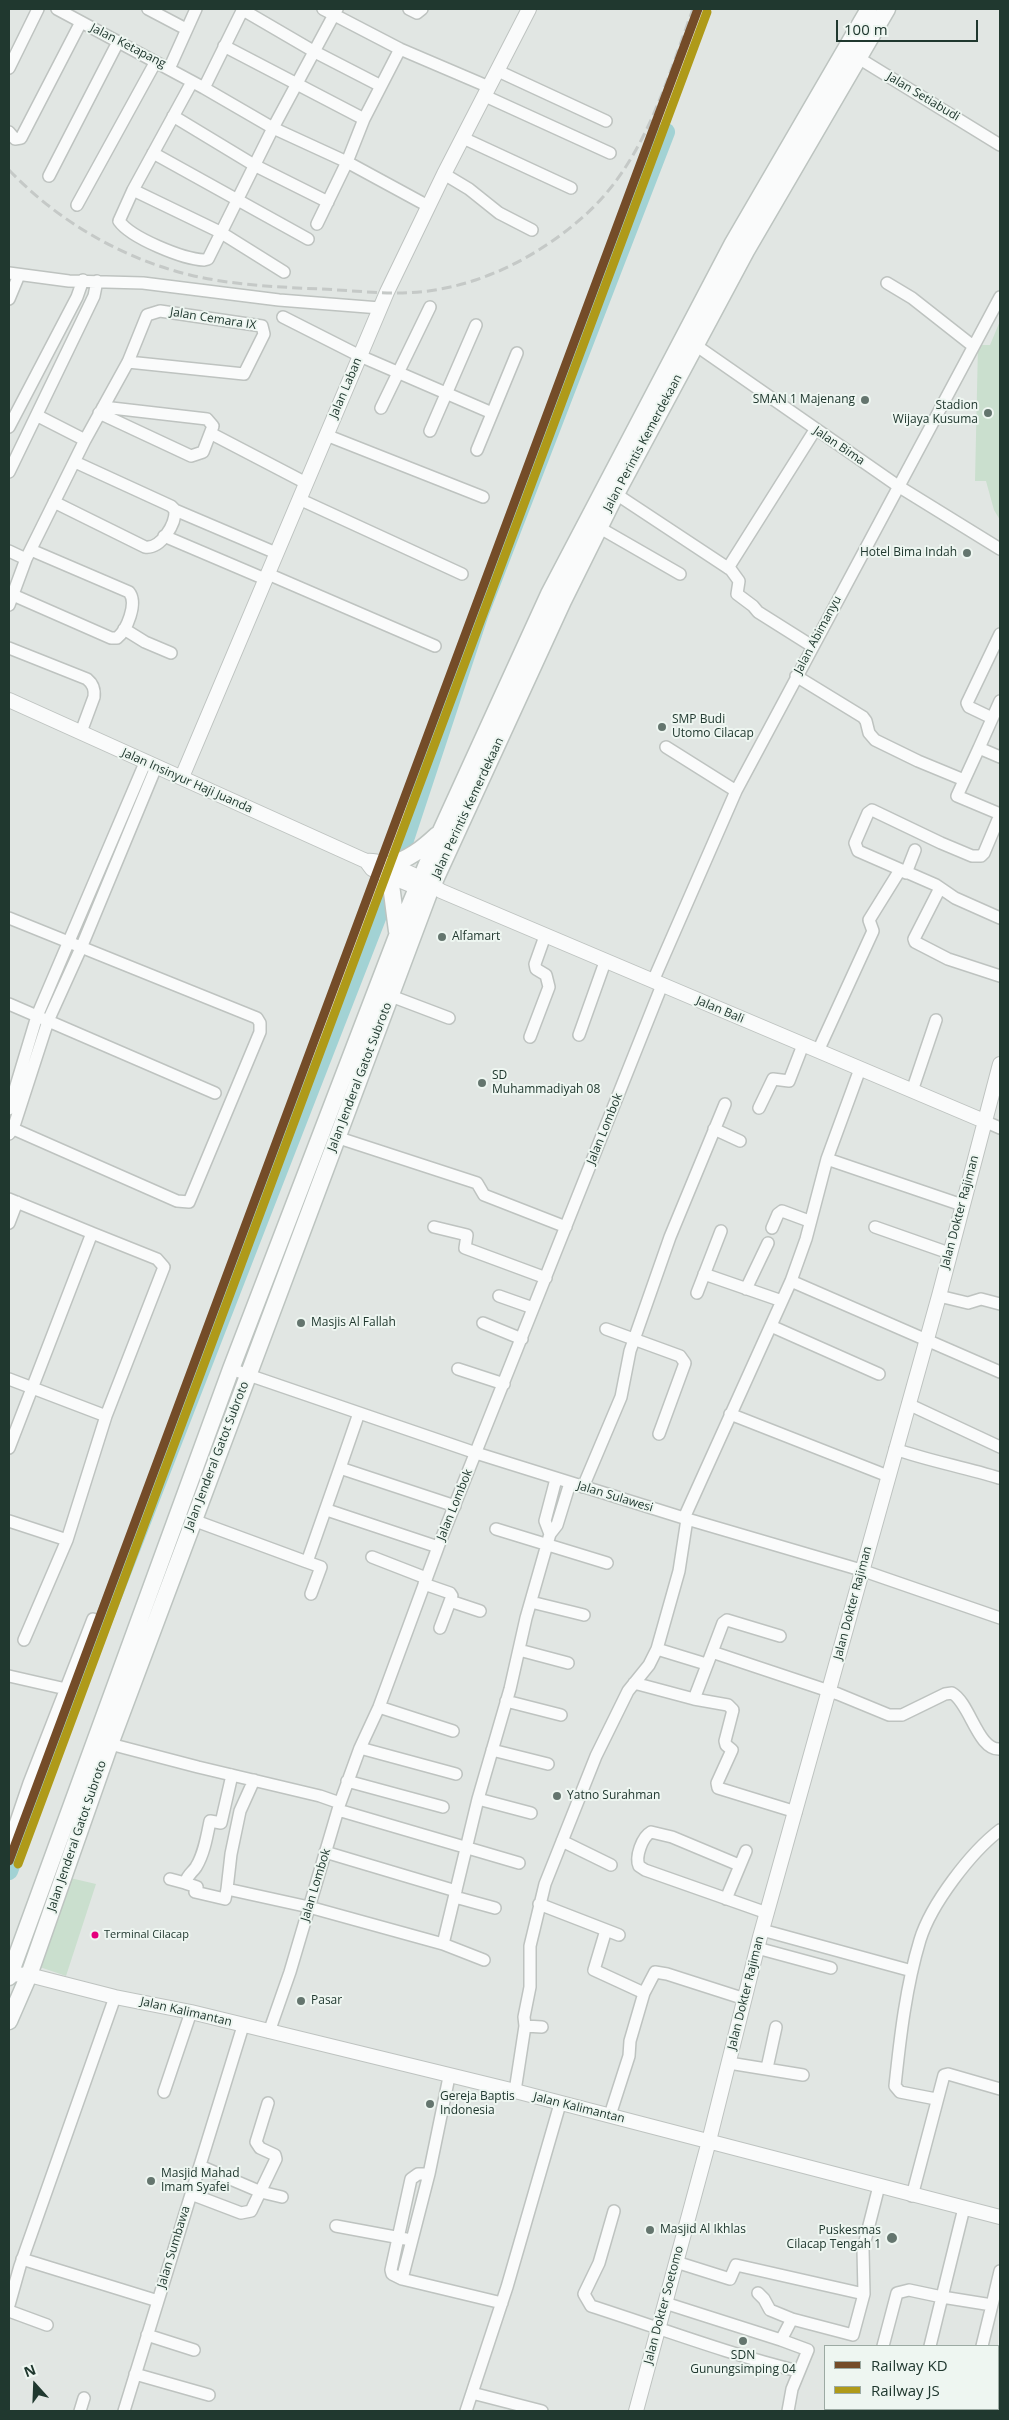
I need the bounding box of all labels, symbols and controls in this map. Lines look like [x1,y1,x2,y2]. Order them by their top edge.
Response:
scale bar [839,10,982,42]
text: 100 m [844,19,888,39]
street label: Jalan Ketapang [88,21,168,71]
street label: Jalan Setiabudi [884,70,962,124]
street label: Jalan Cemara IX [169,305,257,333]
street label: Jalan Laban [327,356,365,420]
street label: Jalan Perintis Kemerdekaan [601,372,685,514]
place label: SMAN 1 Majenang [753,393,855,407]
marker: SMAN 1 Majenang [859,394,871,406]
place label: Stadion Wijaya Kusuma [893,399,978,427]
marker: Stadion Wijaya Kusuma [982,407,994,419]
street label: Jalan Bima [811,424,867,468]
place label: Hotel Bima Indah [860,546,957,560]
marker: Hotel Bima Indah [961,547,973,559]
street label: Jalan Abimanyu [791,593,845,677]
place label: SMP Budi Utomo Cilacap [672,713,754,741]
marker: SMP Budi Utomo Cilacap [656,721,668,733]
street label: Jalan Perintis Kemerdekaan [429,735,507,881]
street label: Jalan Insinyur Haji Juanda [119,746,255,816]
place label: Alfamart [452,930,500,944]
marker: Alfamart [436,931,448,943]
street label: Jalan Bali [694,993,746,1027]
street label: Jalan Jenderal Gatot Subroto [325,1000,395,1154]
place label: SD Muhammadiyah 08 [492,1069,600,1097]
marker: SD Muhammadiyah 08 [476,1077,488,1089]
street label: Jalan Lombok [584,1091,626,1167]
street label: Jalan Dokter Rajiman [938,1154,982,1270]
place label: Masjis Al Fallah [311,1316,396,1330]
marker: Masjis Al Fallah [295,1317,307,1329]
street label: Jalan Jenderal Gatot Subroto [182,1379,252,1533]
street label: Jalan Lombok [434,1467,476,1543]
street label: Jalan Sulawesi [575,1479,655,1515]
street label: Jalan Dokter Rajiman [831,1545,875,1661]
street label: Jalan Jenderal Gatot Subroto [44,1759,110,1913]
place label: Yatno Surahman [567,1789,660,1803]
marker: Yatno Surahman [551,1790,563,1802]
street label: Jalan Lombok [298,1847,334,1923]
place label: Terminal Cilacap [104,1928,189,1942]
marker: Terminal Cilacap [90,1930,100,1940]
street label: Jalan Dokter Rajiman [725,1935,767,2051]
street label: Jalan Kalimantan [139,1994,233,2030]
place label: Pasar [311,1994,342,2008]
marker: Pasar [295,1995,307,2007]
place label: Gereja Baptis Indonesia [440,2090,515,2118]
street label: Jalan Kalimantan [532,2090,626,2126]
marker: Gereja Baptis Indonesia [424,2098,436,2110]
place label: Masjid Mahad Imam Syafei [161,2167,240,2195]
marker: Masjid Mahad Imam Syafei [145,2175,157,2187]
street label: Jalan Sumbawa [155,2204,193,2290]
place label: Masjid Al Ikhlas [660,2223,746,2237]
marker: Masjid Al Ikhlas [644,2224,656,2236]
place label: Puskesmas Cilacap Tengah 1 [787,2224,881,2252]
marker: Puskesmas Cilacap Tengah 1 [885,2231,899,2245]
street label: Jalan Dokter Soetomo [641,2244,687,2366]
marker: SDN Gunungsimping 04 [737,2335,749,2347]
legend [824,2345,999,2410]
place label: SDN Gunungsimping 04 [690,2349,796,2377]
text: Railway KD [871,2355,948,2375]
north arrow [10,2360,60,2410]
text: N [21,2360,38,2381]
text: Railway JS [871,2380,940,2400]

